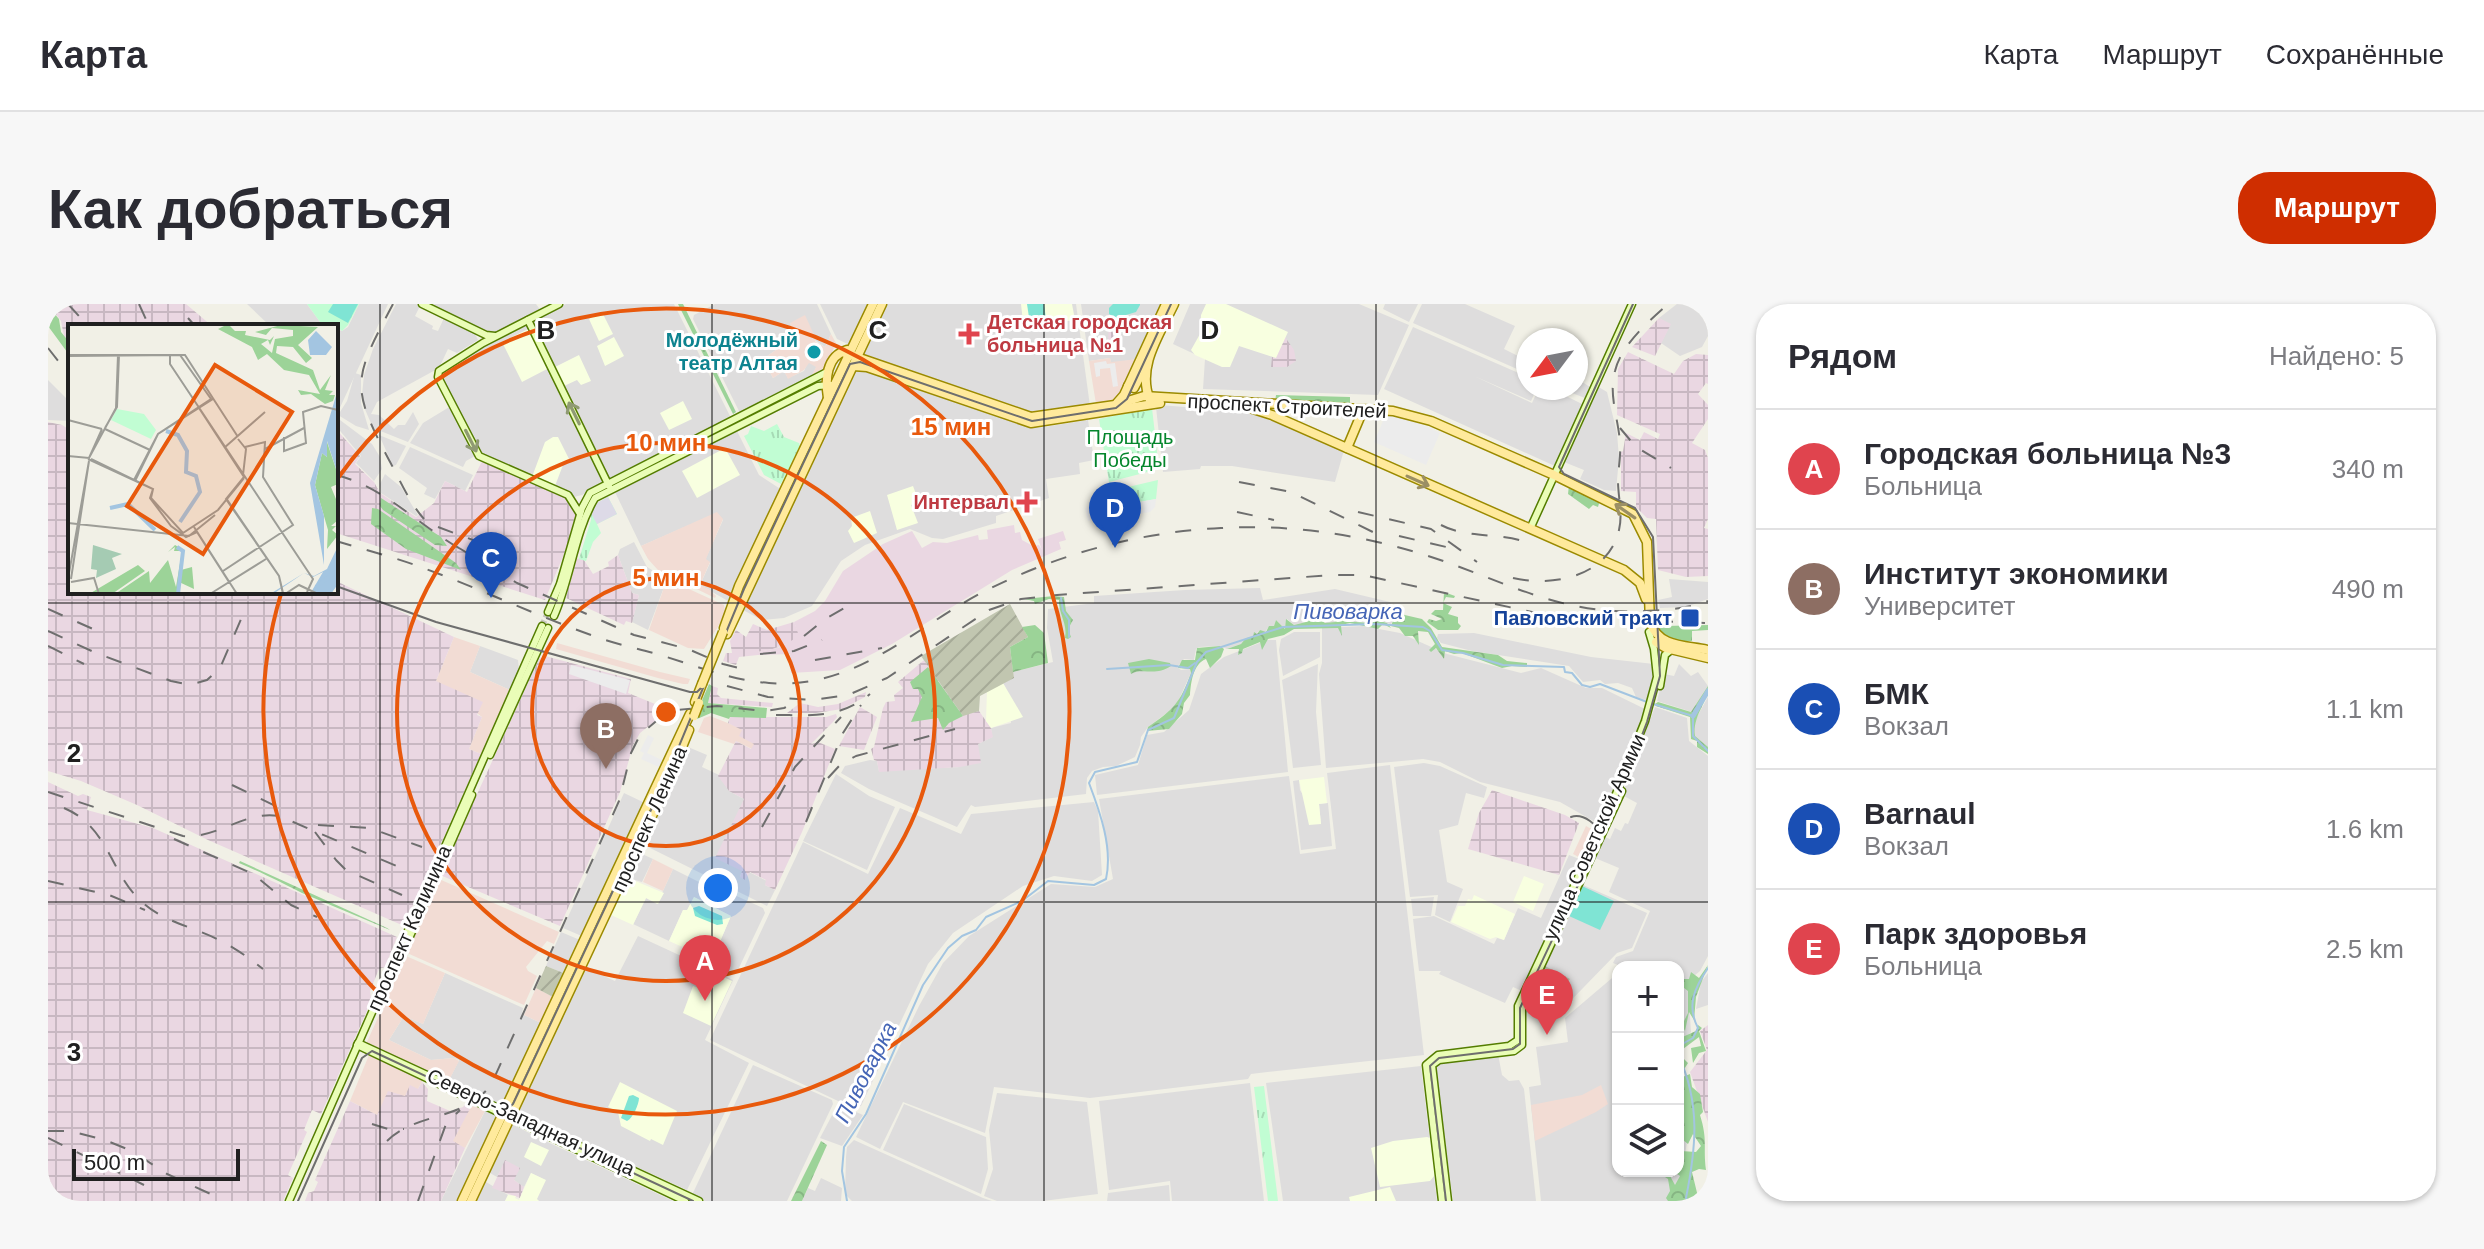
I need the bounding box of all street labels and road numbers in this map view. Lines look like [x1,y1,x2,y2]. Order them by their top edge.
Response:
street label: проспект Строителей [1187,390,1387,422]
street label: улица Советской Армии [1539,731,1649,943]
street label: проспект Ленина [607,742,691,895]
street label: проспект Калинина [363,841,456,1014]
street label: Северо-Западная улица [424,1064,639,1180]

